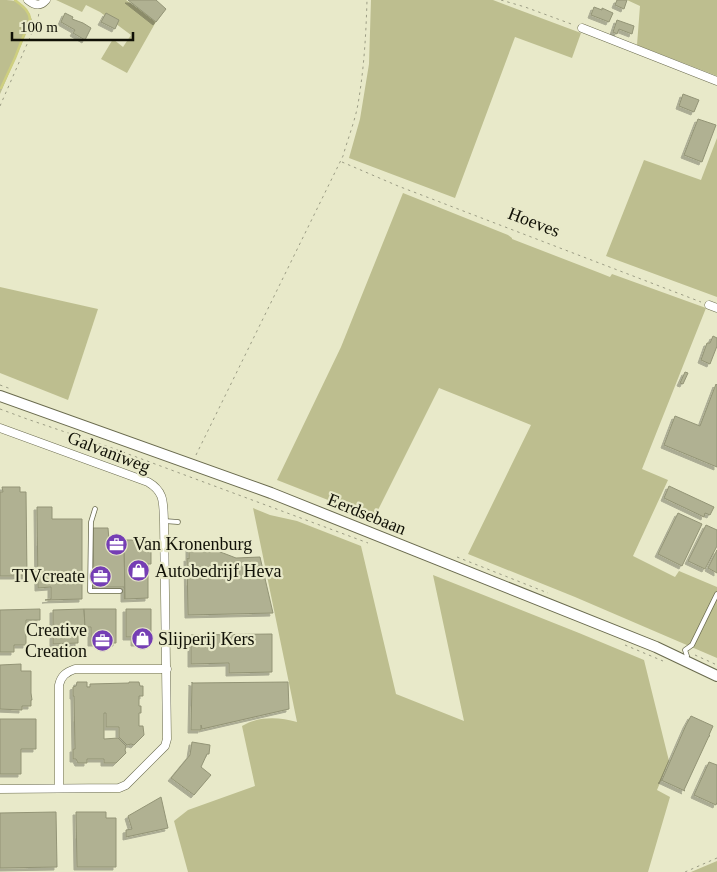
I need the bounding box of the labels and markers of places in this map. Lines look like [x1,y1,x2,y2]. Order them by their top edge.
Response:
office icon: Van Kronenburg [105,532,129,556]
place label: Van Kronenburg [133,534,252,554]
shop icon: Autobedrijf Heva [127,559,151,583]
place label: Autobedrijf Heva [155,561,281,581]
office icon: TIVcreate [89,564,113,588]
place label: TIVcreate [12,566,85,586]
place label: Creative Creation [25,620,87,661]
shop icon: Slijperij Kers [130,627,154,651]
office icon: Creative Creation [91,628,115,652]
place label: Slijperij Kers [158,629,255,649]

